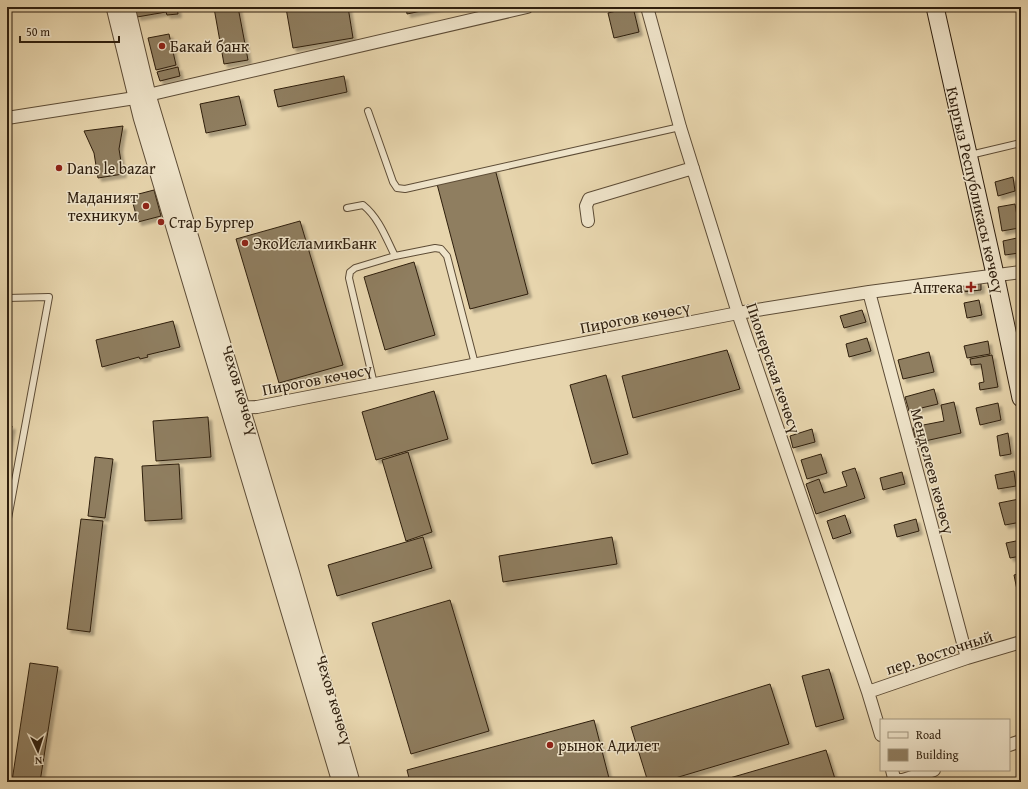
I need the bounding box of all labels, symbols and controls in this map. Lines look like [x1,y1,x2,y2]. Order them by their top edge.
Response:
scale bar [20,18,119,44]
text: 50 m [26,23,50,40]
place label: Бакай банк [170,34,250,58]
marker: Бакай банк [157,41,167,51]
street label: Кыргыз Республикасы көчөсү [941,84,1012,296]
place label: Dans le bazar [67,156,156,180]
marker: Dans le bazar [54,163,64,173]
place label: Маданият техникум [67,185,138,227]
marker: Маданият техникум [141,201,151,211]
place label: Стар Бургер [169,210,254,234]
marker: Стар Бургер [156,217,166,227]
place label: ЭкоИсламикБанк [253,231,377,255]
marker: ЭкоИсламикБанк [240,238,250,248]
place label: Аптека [913,275,963,299]
marker: Аптека [966,282,976,292]
street label: Пирогов көчөсү [578,294,693,339]
street label: Пионерская көчөсү [740,299,808,437]
street label: Чехов көчөсү [216,342,266,439]
street label: Пирогов көчөсү [260,356,375,401]
street label: Менделеев көчөсү [905,405,961,537]
street label: пер. Восточный [882,623,996,681]
street label: Чехов көчөсү [310,652,360,749]
legend [880,719,1010,771]
text: Road [916,726,942,743]
north arrow [18,731,58,771]
place label: рынок Адилет [558,733,659,757]
marker: рынок Адилет [545,740,555,750]
text: Building [916,746,959,763]
text: N [34,753,43,769]

